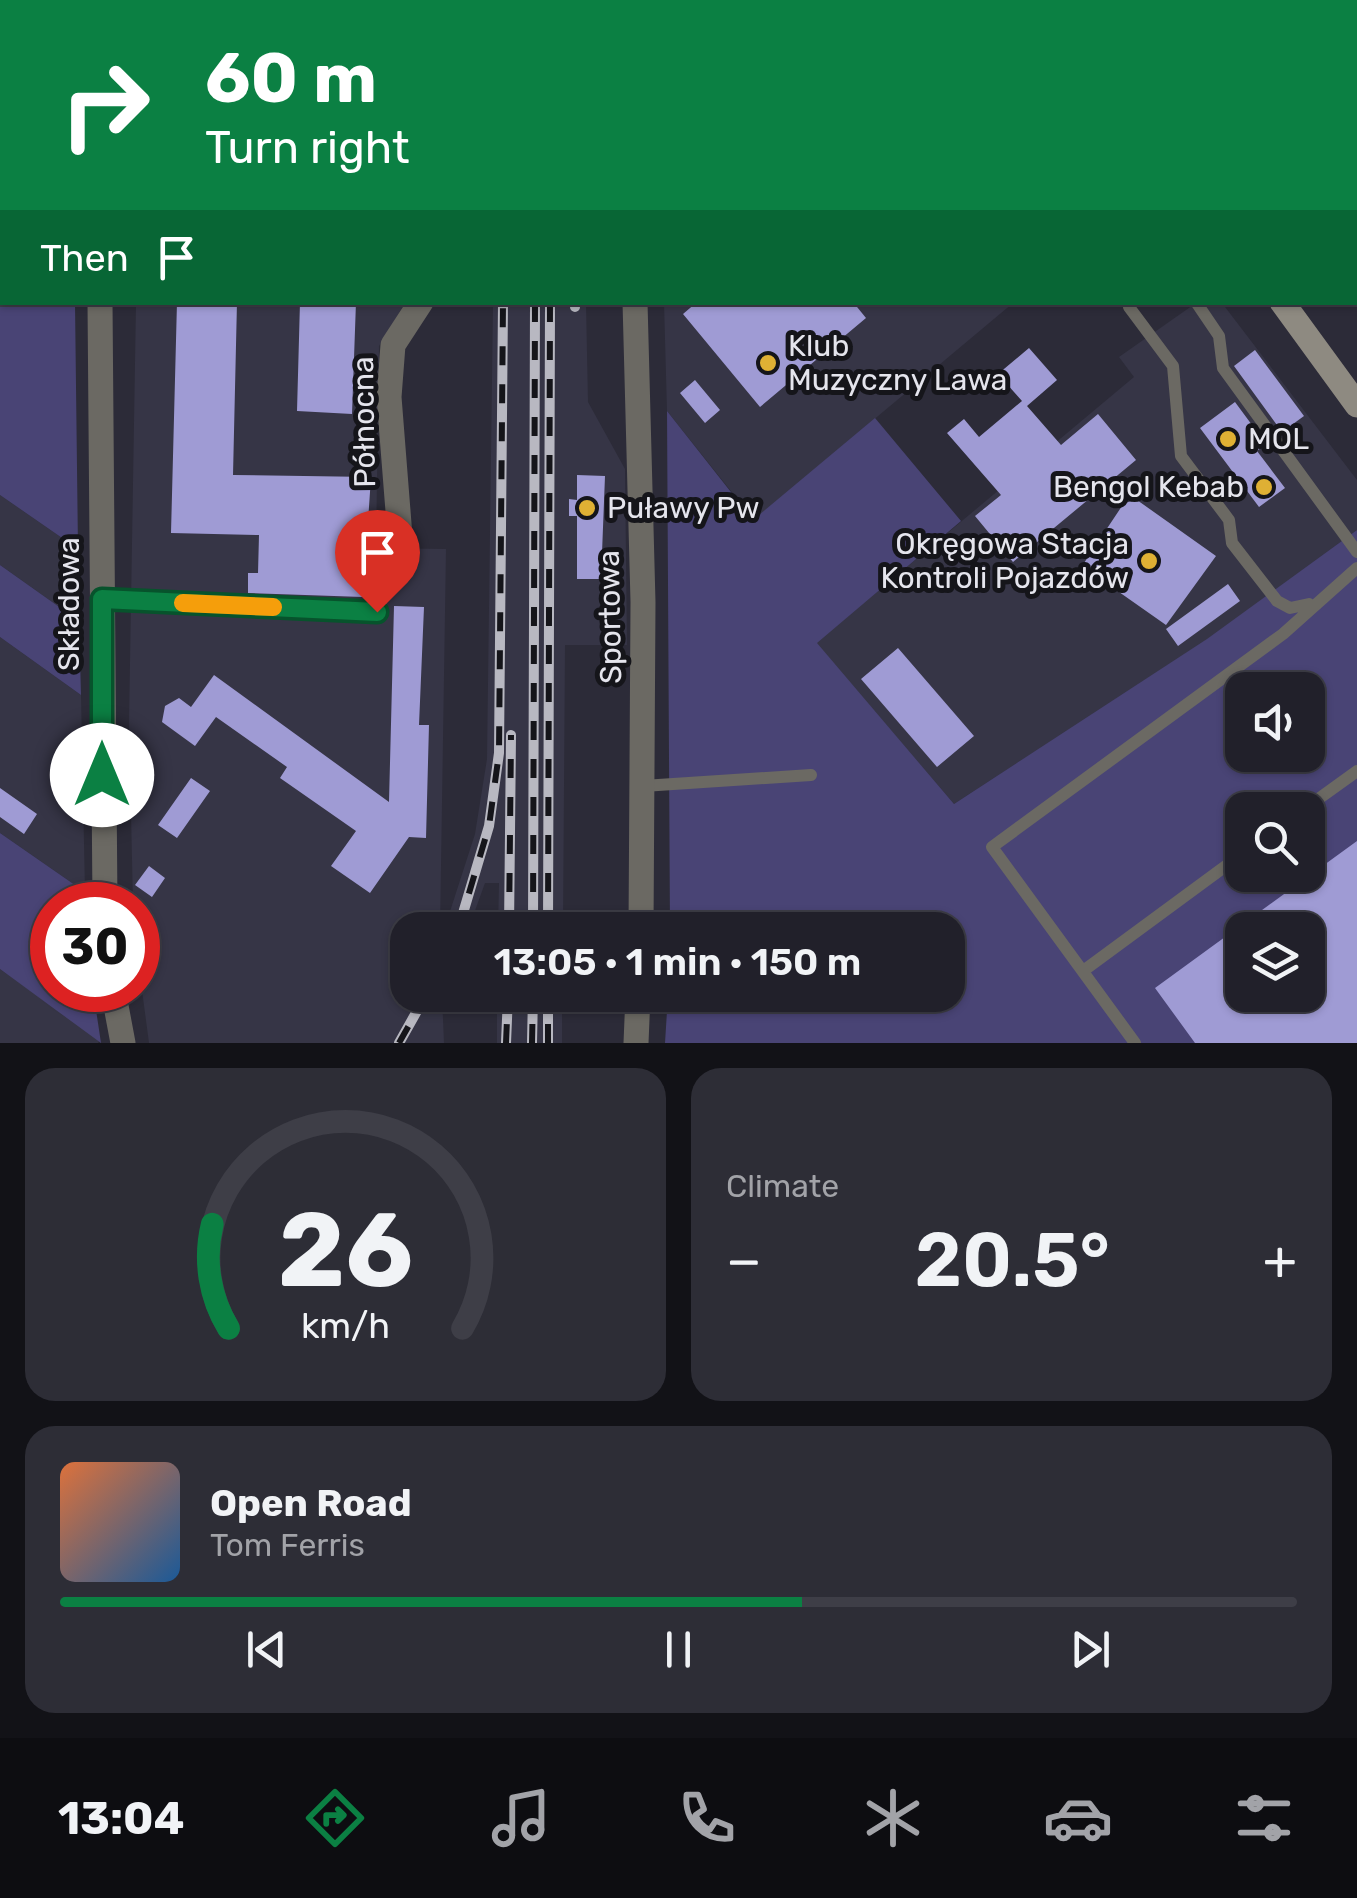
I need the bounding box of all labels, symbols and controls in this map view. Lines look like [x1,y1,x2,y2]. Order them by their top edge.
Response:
text: 60 m [205,37,377,120]
icon: right [40,40,170,170]
text: Turn right [205,121,409,174]
icon: arrive [149,230,204,285]
text: Then [40,235,129,281]
place label: Klub Muzyczny Lawa [788,328,1007,398]
marker: Klub Muzyczny Lawa [757,352,779,374]
street label: Północna [345,356,383,488]
place label: MOL [1248,421,1309,457]
marker: MOL [1217,428,1239,450]
place label: Bengol Kebab [1053,469,1244,505]
marker: Bengol Kebab [1253,476,1275,498]
place label: Puławy Pw [607,490,760,526]
marker: Puławy Pw [576,497,598,519]
pin [335,510,420,613]
icon: arrive [350,525,405,580]
place label: Okręgowa Stacja Kontroli Pojazdów [880,526,1129,596]
street label: Składowa [51,537,87,671]
street label: Sportowa [591,550,629,684]
marker: Okręgowa Stacja Kontroli Pojazdów [1138,550,1160,572]
map controls [1225,672,1325,1012]
button: sound [1225,672,1325,772]
position arrow [50,723,154,827]
button: search [1225,792,1325,892]
speed limit sign: 30 [30,882,160,1012]
button: layers [1225,912,1325,1012]
text: 13:05 · 1 min · 150 m [494,939,861,985]
text: Climate [726,1167,839,1205]
text: 26 [278,1189,413,1312]
text: 20.5° [915,1216,1110,1305]
text: − [726,1228,762,1293]
text: + [1263,1228,1297,1293]
text: km/h [301,1305,390,1347]
text: Open Road [210,1480,412,1526]
text: Tom Ferris [210,1526,365,1564]
icon: previous [239,1622,294,1677]
icon: pause [651,1622,706,1677]
icon: next [1063,1622,1118,1677]
icon: directions [300,1783,370,1853]
icon: music [486,1783,556,1853]
icon: phone [672,1783,742,1853]
icon: climate [858,1783,928,1853]
icon: car [1043,1783,1113,1853]
icon: filters [1229,1783,1299,1853]
text: 13:04 [58,1792,184,1845]

